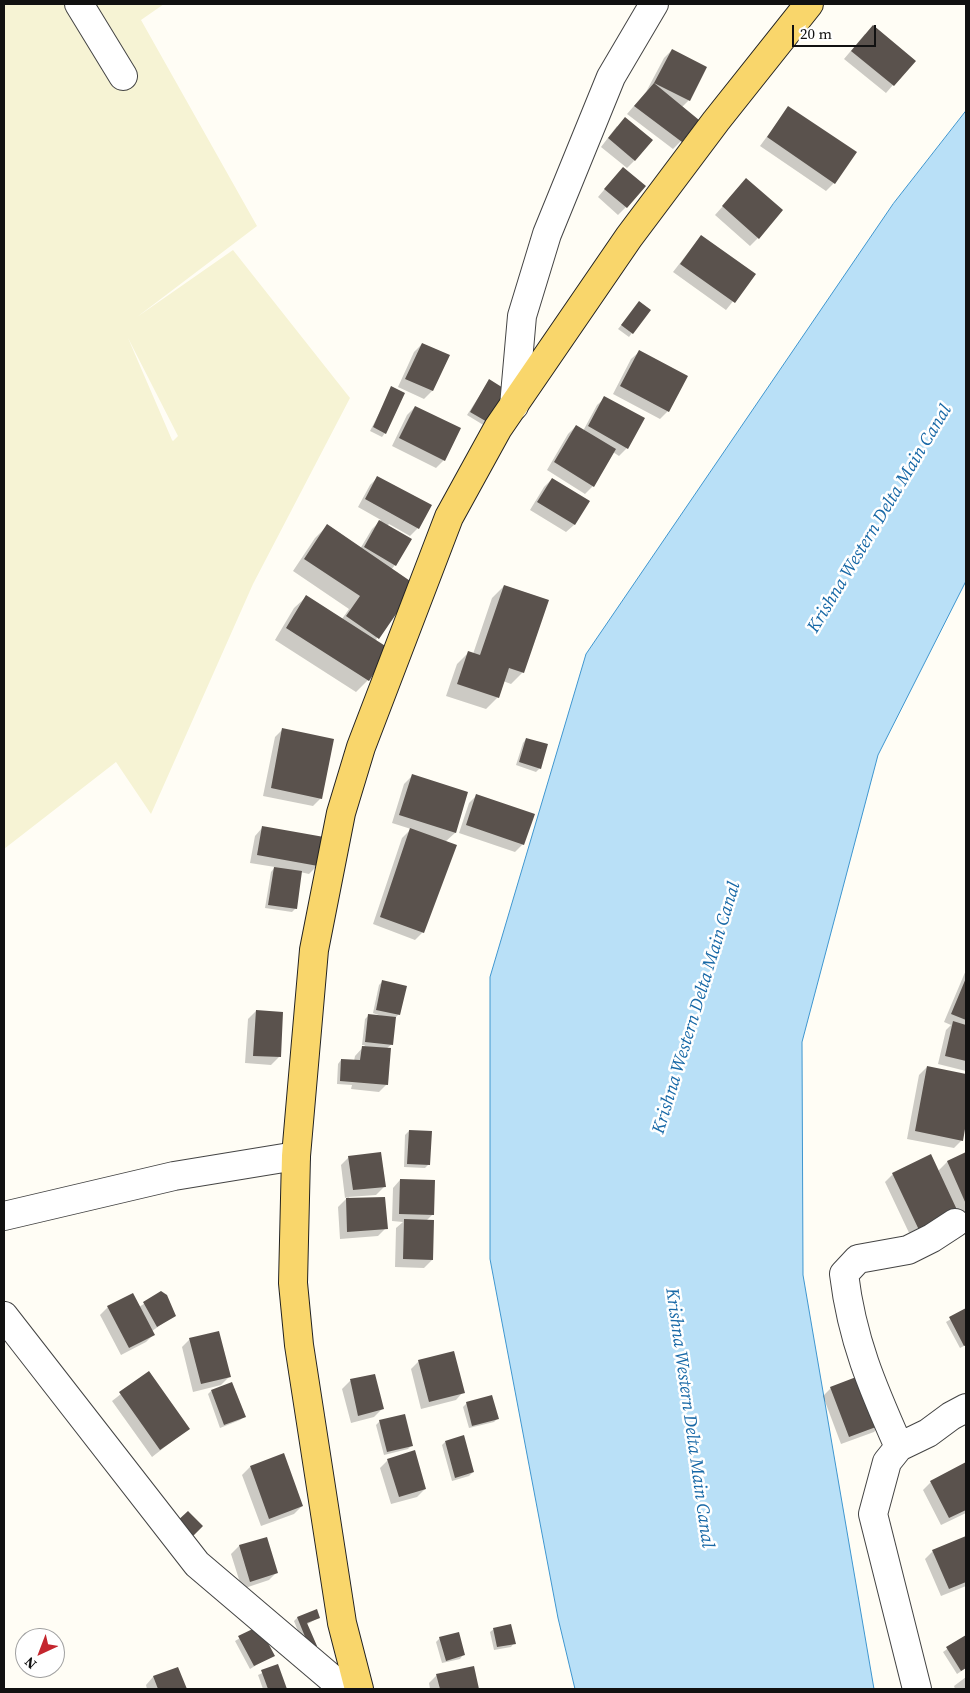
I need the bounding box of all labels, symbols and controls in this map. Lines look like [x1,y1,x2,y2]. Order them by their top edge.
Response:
scale bar [795,15,879,47]
text: 20 m [800,23,832,44]
water label: Krishna Western Delta Main Canal [803,401,957,637]
water label: Krishna Western Delta Main Canal [648,879,746,1137]
water label: Krishna Western Delta Main Canal [660,1287,718,1549]
north arrow [15,1628,65,1678]
text: N [20,1652,41,1674]

